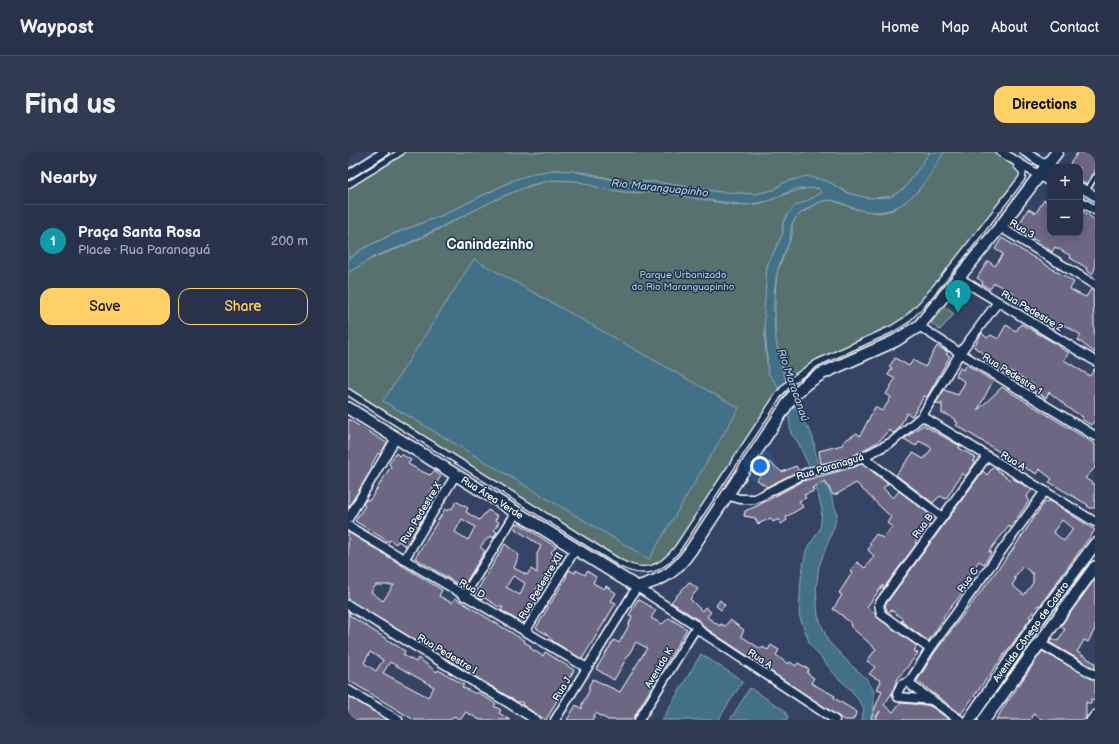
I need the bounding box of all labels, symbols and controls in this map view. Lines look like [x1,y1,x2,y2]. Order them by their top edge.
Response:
text: Waypost [20,16,94,39]
text: Home [881,19,919,36]
text: Map [941,19,969,36]
text: About [991,19,1028,36]
text: Contact [1050,19,1099,36]
button: Directions [994,86,1095,123]
text: Find us [24,88,116,121]
map controls [1047,164,1083,236]
button: + [1047,164,1083,200]
text: Nearby [40,168,97,188]
water label: Rio Maranguapinho [611,176,710,200]
button: − [1047,200,1083,236]
street label: Rua 3 [1007,217,1037,241]
text: Praça Santa Rosa [78,223,201,242]
text: 1 [50,233,56,249]
text: 200 m [271,233,308,249]
district label: Canindezinho [447,236,534,253]
text: Place · Rua Paranaguá [78,242,210,258]
park label: Parque Urbanizado do Rio Maranguapinho [632,269,735,293]
pin: 1 [945,280,971,313]
button: Save [40,288,170,325]
button: Share [178,288,308,325]
street label: Rua Pedestre 2 [999,288,1065,334]
water label: Rio Maracanaú [774,347,812,423]
street label: Rua Pedestre 1 [980,351,1044,397]
street label: Rua A [998,449,1028,474]
street label: Rua Paranaguá [795,451,866,483]
your location [750,456,770,476]
street label: Rua Área Verde [459,474,525,522]
street label: Rua Pedestre X [398,480,444,546]
street label: Rua B [910,511,936,541]
street label: Rua Pedestre XII [516,550,566,622]
street label: Rua C [955,565,981,595]
street label: Rua D [457,577,487,601]
street label: Avenida Cônego de Castro [991,579,1072,685]
street label: Rua Pedestre I [415,631,479,677]
street label: Avenida K [642,645,676,690]
street label: Rua A [745,647,775,672]
street label: Rua J [550,674,574,703]

